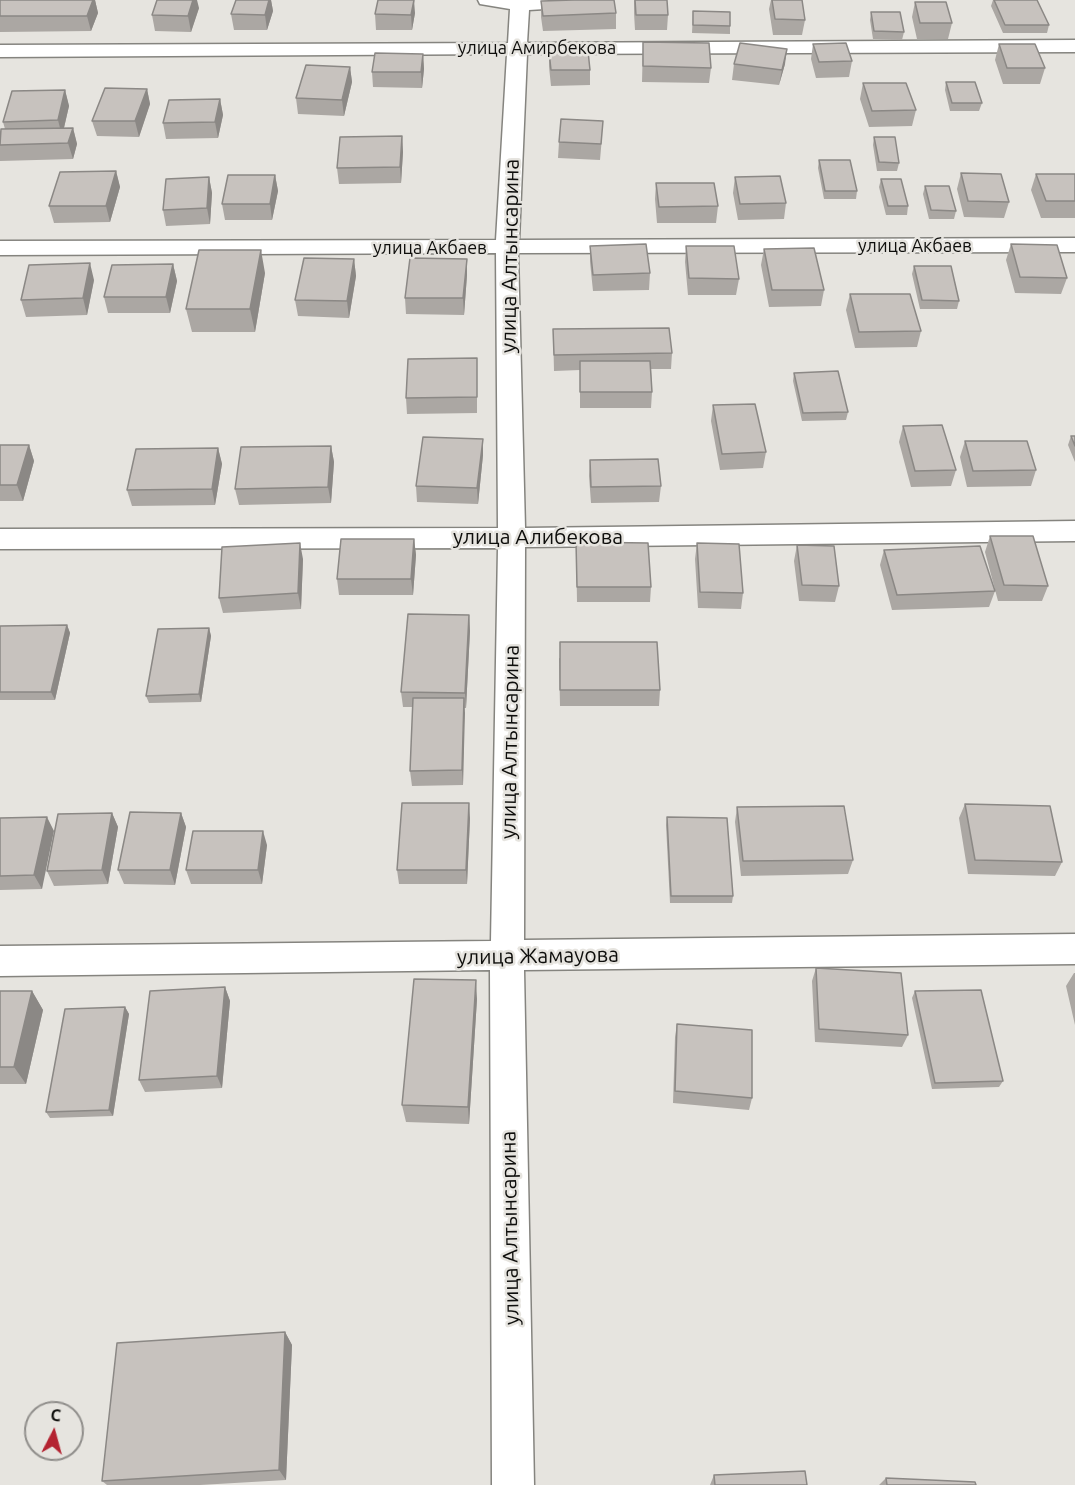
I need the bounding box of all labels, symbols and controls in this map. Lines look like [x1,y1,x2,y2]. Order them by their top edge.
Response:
street label: улица Амирбекова [458,37,616,59]
street label: улица Алтынсарина [496,159,524,353]
street label: улица Акбаев [858,235,972,257]
street label: улица Акбаев [373,237,487,259]
street label: улица Алибекова [453,524,623,550]
street label: улица Алтынсарина [496,645,524,839]
street label: улица Жамауова [457,942,619,970]
street label: улица Алтынсарина [496,1131,524,1325]
north arrow [24,1401,84,1461]
text: С [50,1406,62,1425]

